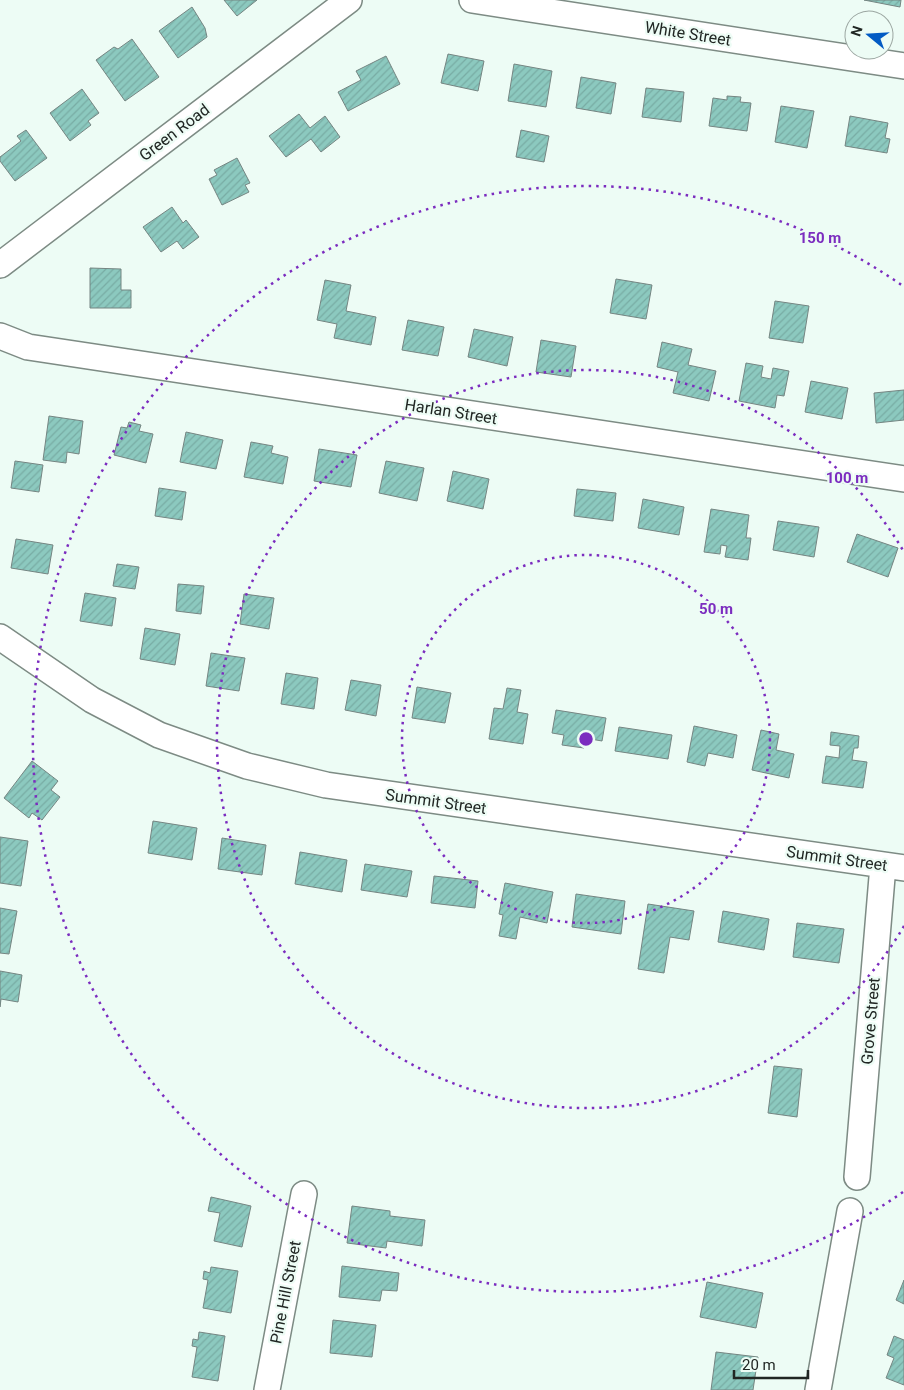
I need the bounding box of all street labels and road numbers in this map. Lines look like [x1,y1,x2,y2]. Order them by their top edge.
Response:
street label: White Street [644,17,732,50]
street label: Green Road [136,100,213,165]
street label: Harlan Street [403,395,498,428]
street label: Summit Street [384,785,488,818]
street label: Summit Street [785,842,889,875]
street label: Grove Street [857,977,884,1065]
street label: Pine Hill Street [266,1239,305,1345]

